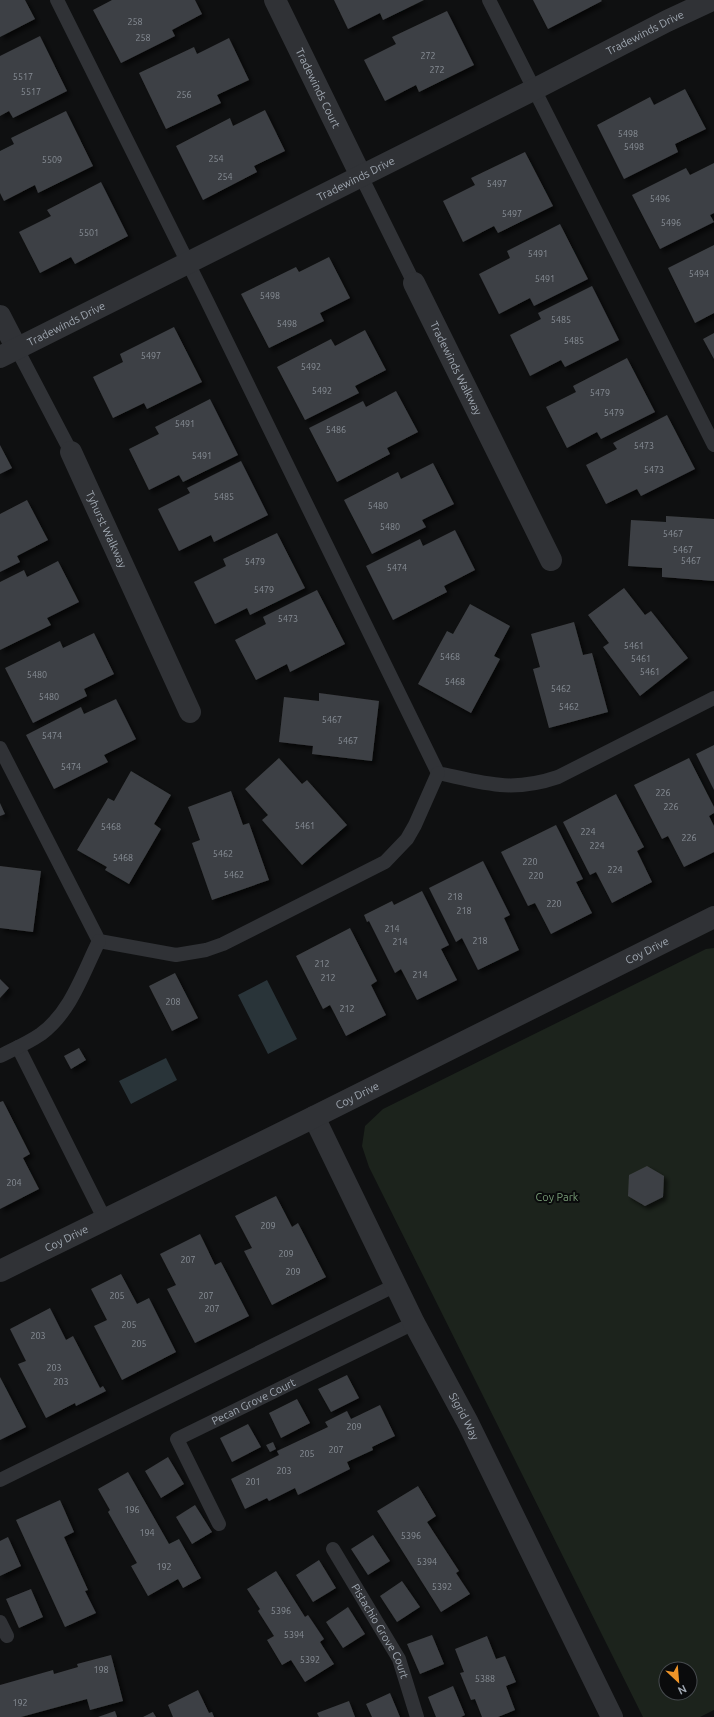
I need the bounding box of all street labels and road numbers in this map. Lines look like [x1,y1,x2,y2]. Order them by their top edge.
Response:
street label: Tradewinds Drive [604,8,686,57]
street label: Tradewinds Court [293,46,343,131]
street label: Tradewinds Drive [315,154,397,203]
street label: Tradewinds Drive [25,299,107,348]
street label: Tradewinds Walkway [428,319,485,418]
street label: Tyhurst Walkway [84,489,129,570]
street label: Coy Drive [623,935,671,966]
street label: Coy Drive [333,1080,381,1111]
street label: Coy Drive [43,1223,90,1254]
street label: Pecan Grove Court [210,1376,298,1427]
street label: Sigrid Way [447,1391,482,1443]
street label: Pistachio Grove Court [349,1582,411,1681]

